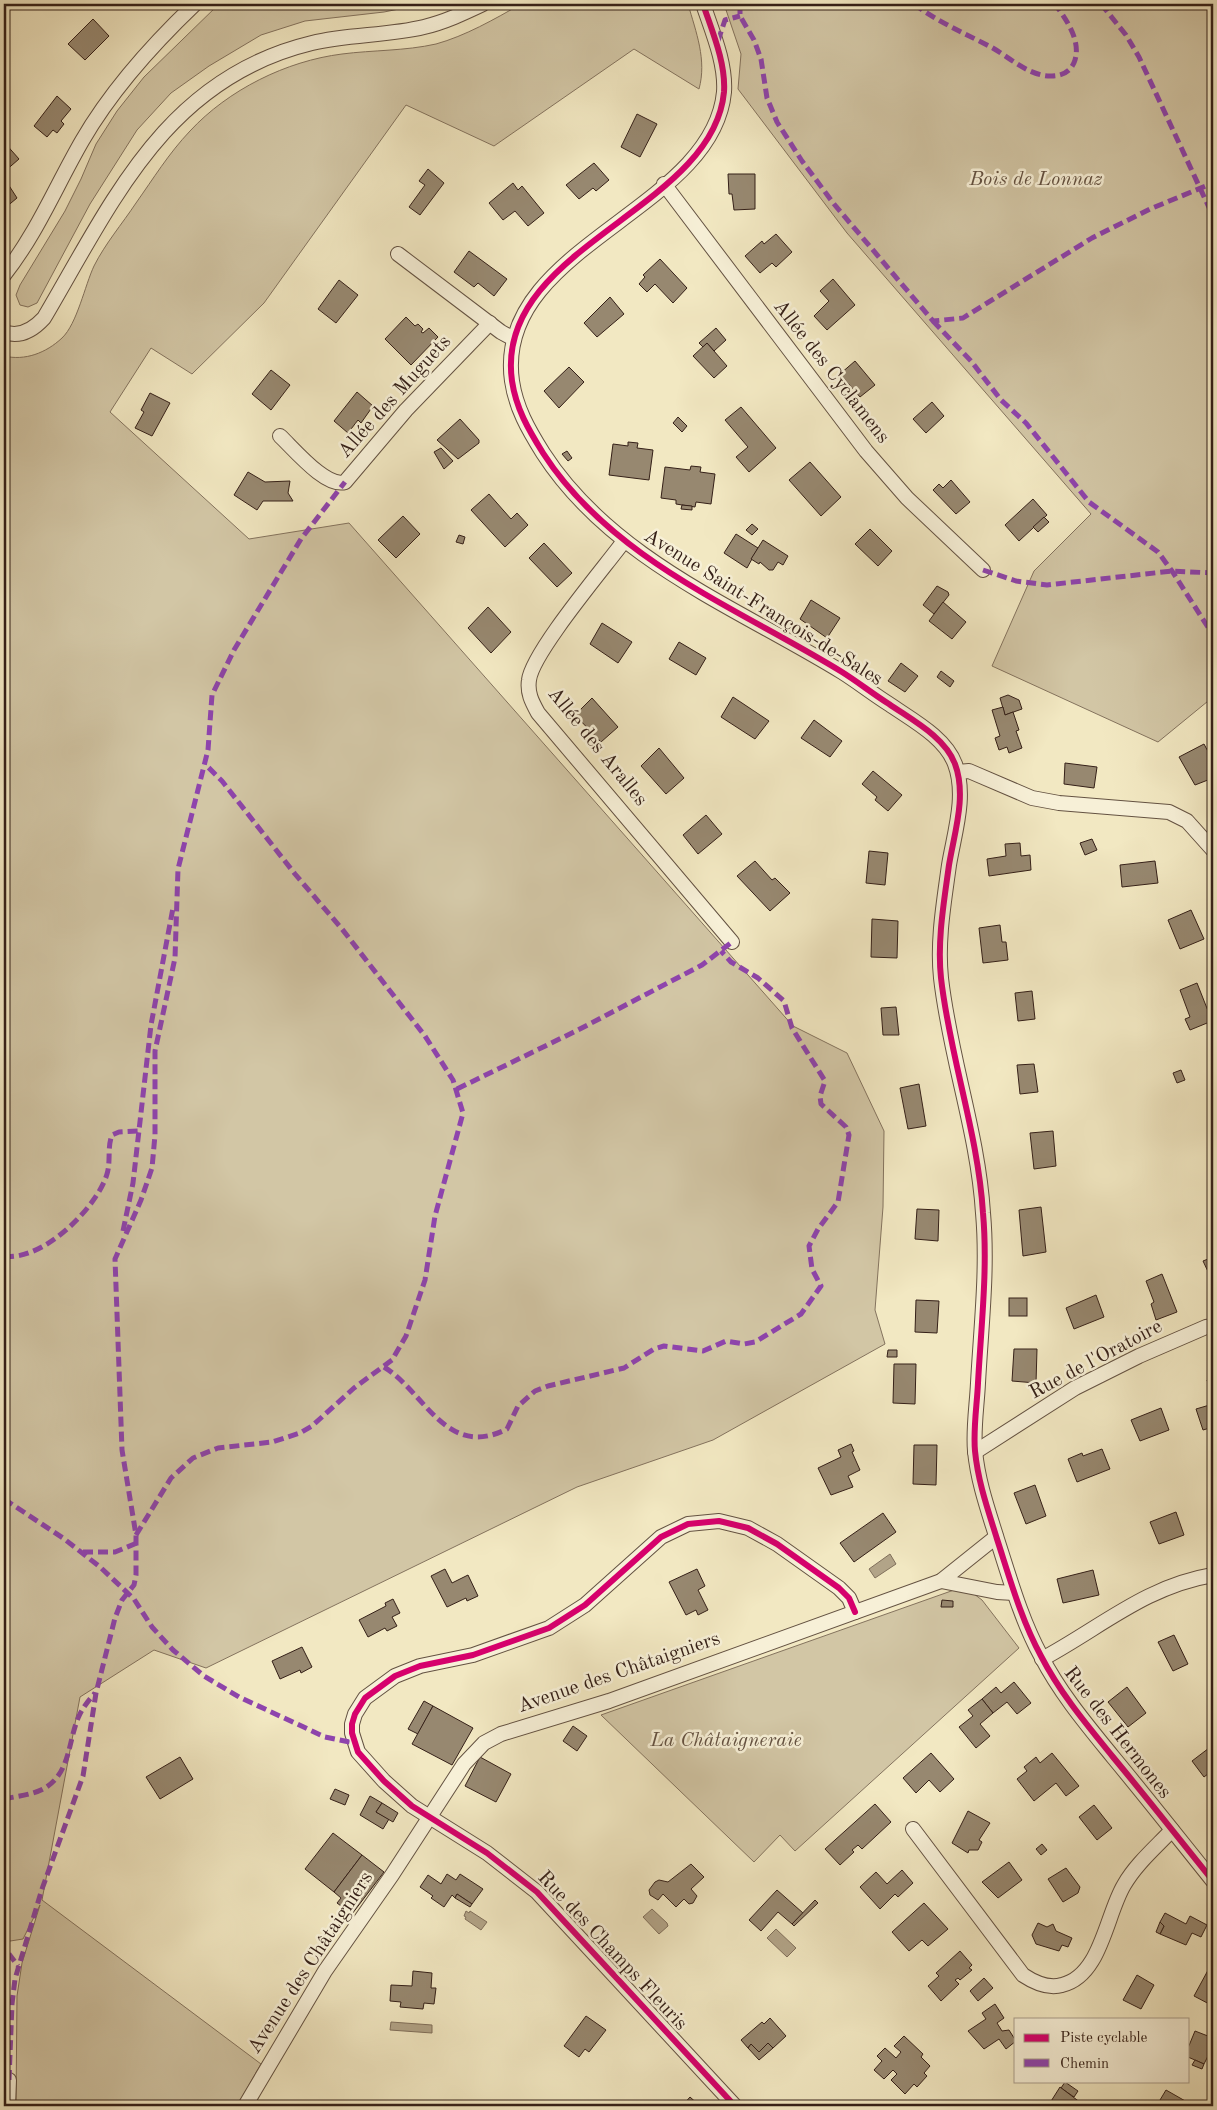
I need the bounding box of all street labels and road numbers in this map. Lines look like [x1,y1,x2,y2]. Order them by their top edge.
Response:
street label: Allée des Cyclamens [769,297,893,447]
street label: Allée des Muguets [335,332,455,462]
street label: Avenue Saint-François-de-Sales [640,526,886,690]
street label: Allée des Aralles [543,684,651,810]
street label: Rue de l'Oratoire [1026,1317,1166,1403]
street label: Avenue des Châtaigniers [515,1629,723,1717]
street label: Rue des Hermones [1059,1663,1175,1803]
street label: Avenue des Châtaigniers [245,1868,377,2058]
street label: Rue des Champs Fleuris [533,1868,691,2034]

